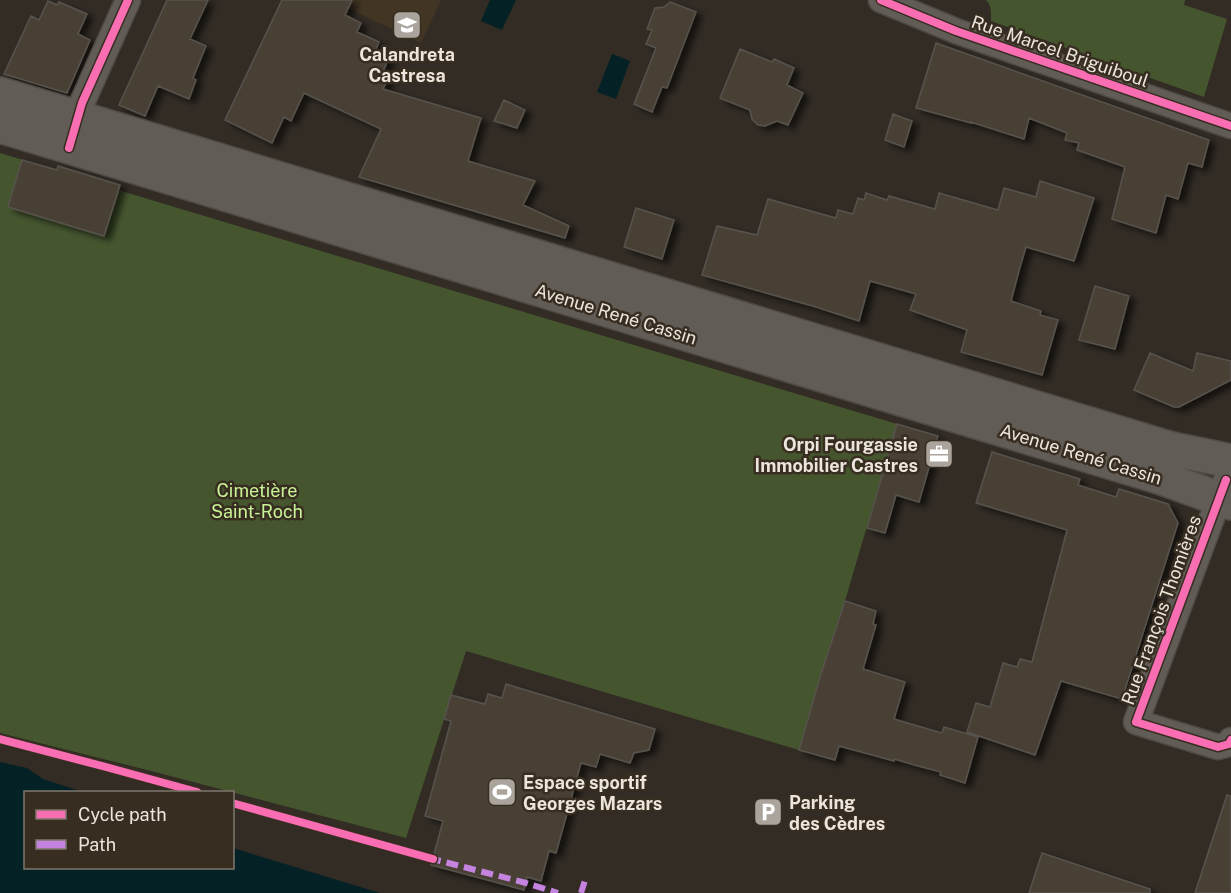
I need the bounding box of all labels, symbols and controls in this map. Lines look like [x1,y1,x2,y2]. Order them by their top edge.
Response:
school or university icon: Calandreta Castresa [391,9,423,41]
street label: Rue Marcel Briguiboul [969,11,1151,91]
place label: Calandreta Castresa [359,44,455,86]
street label: Avenue René Cassin [532,279,700,349]
street label: Avenue René Cassin [997,419,1165,489]
place label: Orpi Fourgassie Immobilier Castres [755,434,918,476]
office icon: Orpi Fourgassie Immobilier Castres [923,438,955,470]
park label: Cimetière Saint-Roch [211,480,303,522]
street label: Rue François Thomières [1117,512,1205,708]
place label: Espace sportif Georges Mazars [523,772,662,814]
sports icon: Espace sportif Georges Mazars [486,776,518,808]
legend [24,791,234,869]
place label: Parking des Cèdres [789,792,885,834]
parking icon: Parking des Cèdres [752,796,784,828]
text: Cycle path [78,804,167,825]
text: Path [78,834,116,855]

